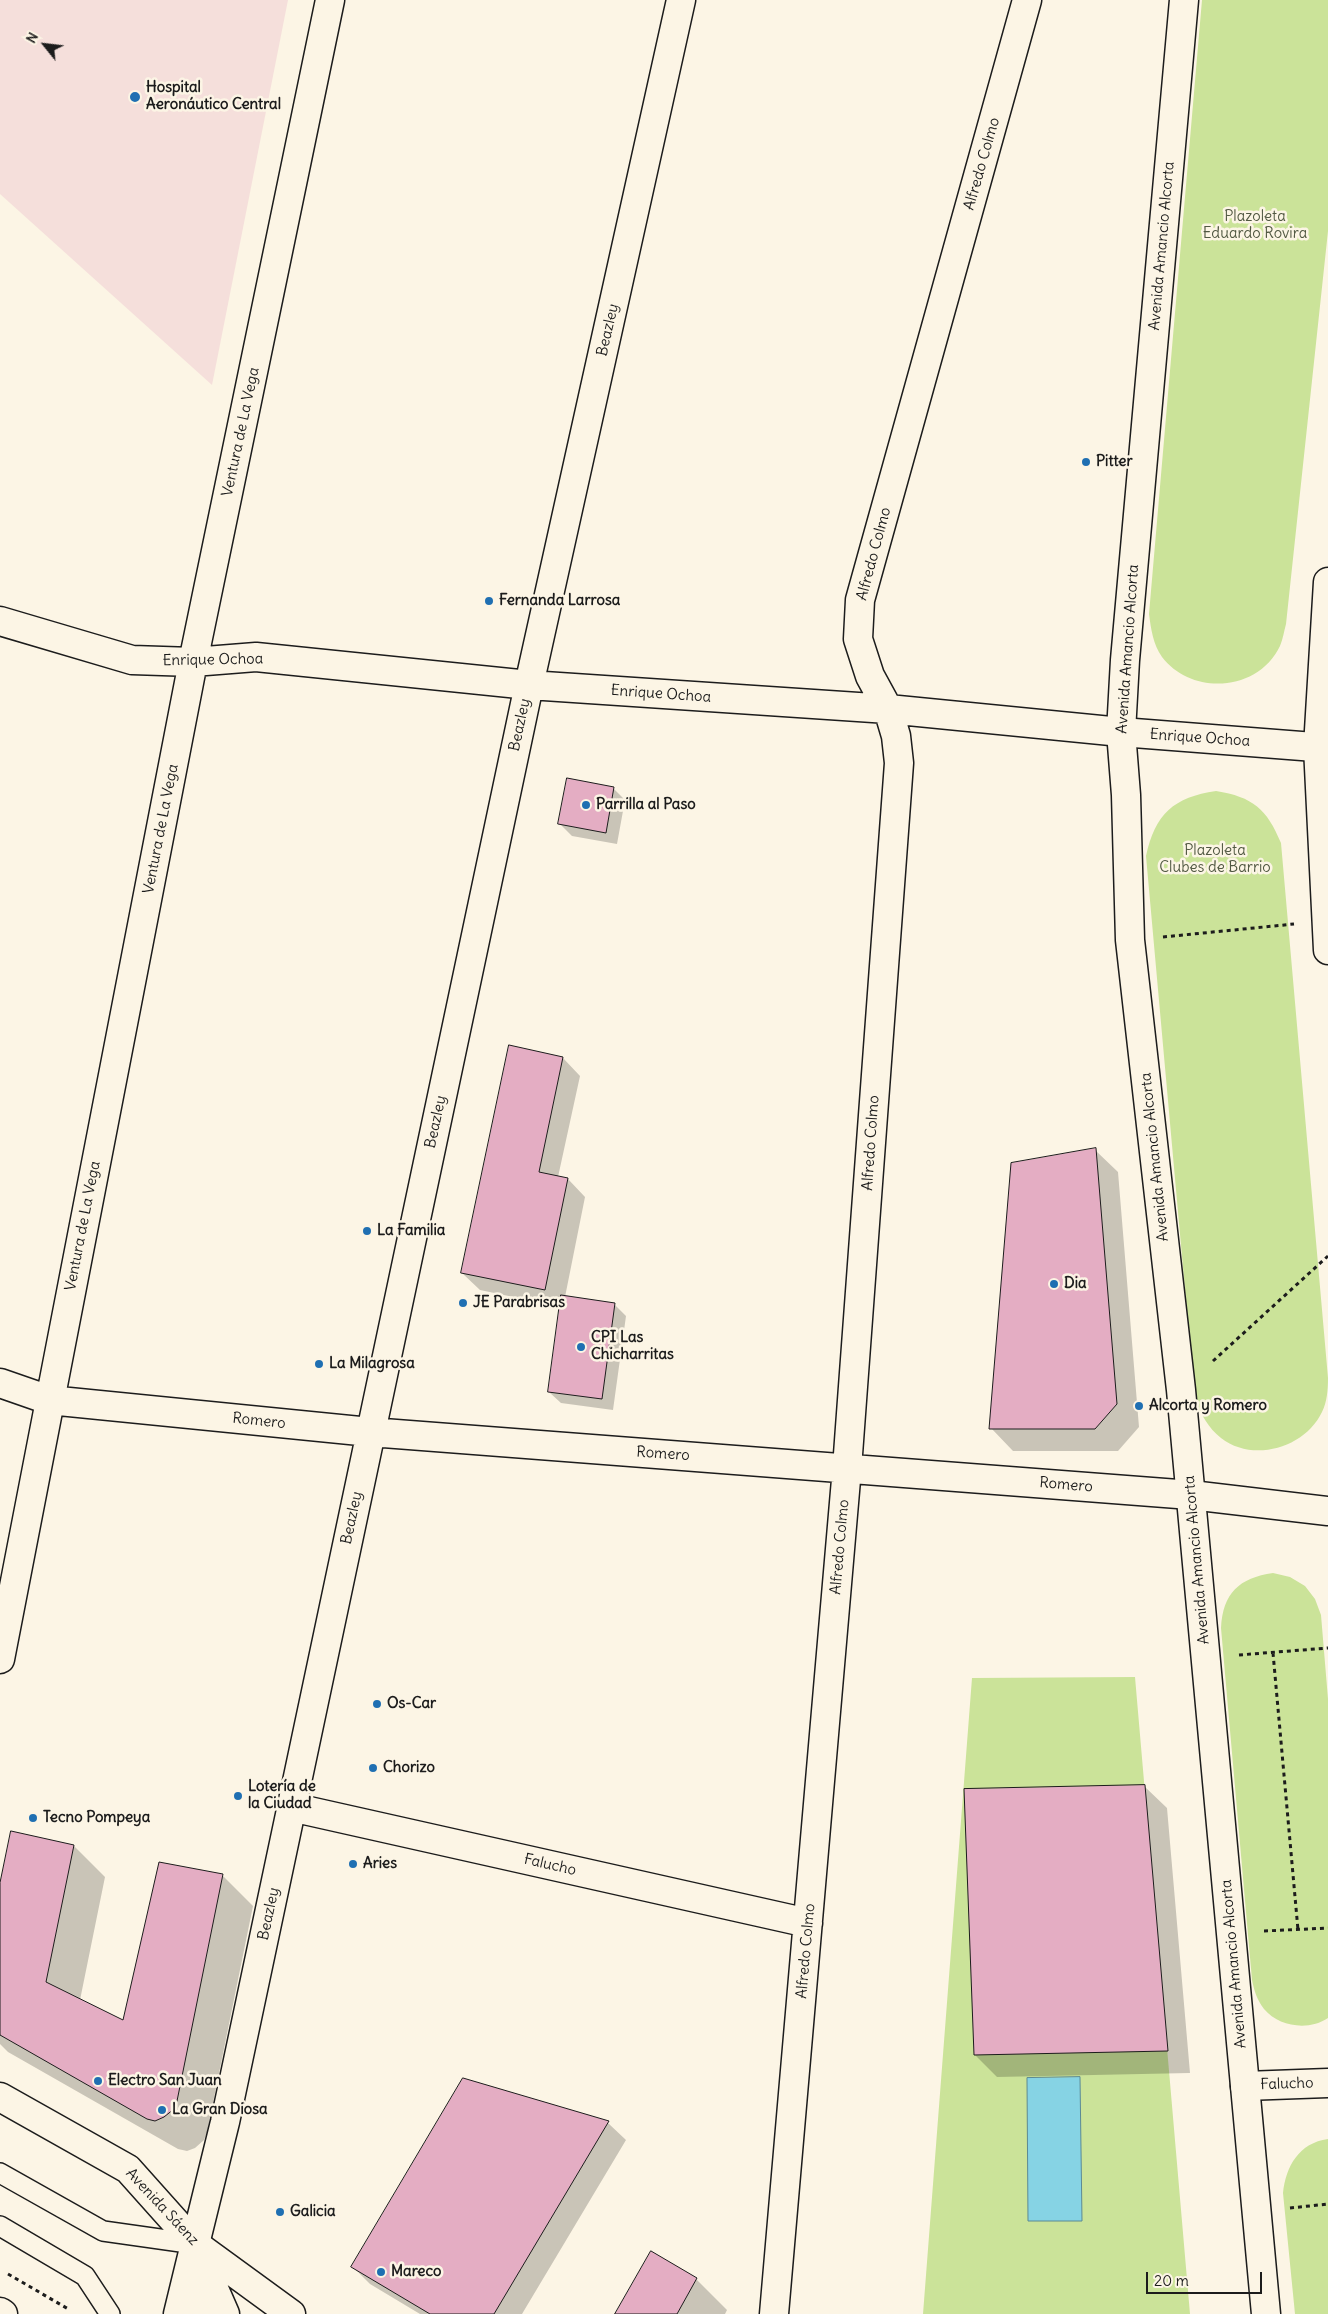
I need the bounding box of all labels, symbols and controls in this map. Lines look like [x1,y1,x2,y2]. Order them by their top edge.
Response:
north arrow [20,20,70,70]
text: N [22,29,42,46]
place label: Hospital Aeronáutico Central [146,79,281,114]
marker: Hospital Aeronáutico Central [128,90,142,104]
street label: Alfredo Colmo [960,116,1004,212]
street label: Avenida Amancio Alcorta [1146,161,1178,331]
park label: Plazoleta Eduardo Rovira [1203,208,1307,243]
street label: Beazley [593,302,623,358]
street label: Ventura de La Vega [219,366,263,498]
place label: Pitter [1096,453,1133,471]
marker: Pitter [1080,456,1092,468]
street label: Alfredo Colmo [853,506,895,602]
street label: Avenida Amancio Alcorta [1113,564,1143,734]
place label: Fernanda Larrosa [499,592,620,610]
marker: Fernanda Larrosa [483,595,495,607]
street label: Enrique Ochoa [163,650,263,670]
street label: Enrique Ochoa [610,682,712,706]
street label: Beazley [506,697,534,753]
street label: Enrique Ochoa [1149,726,1251,750]
street label: Ventura de La Vega [140,763,182,895]
place label: Parrilla al Paso [596,796,696,814]
marker: Parrilla al Paso [580,799,592,811]
park label: Plazoleta Clubes de Barrio [1159,842,1271,877]
street label: Avenida Amancio Alcorta [1137,1072,1173,1242]
street label: Beazley [422,1094,450,1150]
street label: Alfredo Colmo [859,1095,883,1191]
street label: Ventura de La Vega [62,1160,104,1292]
place label: La Familia [377,1222,445,1240]
marker: La Familia [361,1225,373,1237]
place label: Dia [1064,1275,1087,1293]
marker: Dia [1048,1278,1060,1290]
place label: JE Parabrisas [473,1294,565,1312]
marker: JE Parabrisas [457,1297,469,1309]
place label: CPI Las Chicharritas [591,1329,674,1364]
marker: CPI Las Chicharritas [575,1341,587,1353]
place label: La Milagrosa [329,1355,415,1373]
marker: La Milagrosa [313,1358,325,1370]
place label: Alcorta y Romero [1149,1397,1267,1415]
marker: Alcorta y Romero [1133,1400,1145,1412]
street label: Romero [231,1409,287,1433]
street label: Romero [636,1443,690,1465]
street label: Romero [1039,1474,1093,1496]
street label: Avenida Amancio Alcorta [1181,1475,1213,1645]
street label: Beazley [338,1490,366,1546]
street label: Alfredo Colmo [827,1499,853,1595]
place label: Os-Car [387,1695,436,1713]
marker: Os-Car [371,1698,383,1710]
place label: Chorizo [383,1759,435,1777]
marker: Chorizo [367,1762,379,1774]
place label: Lotería de la Ciudad [248,1778,316,1813]
marker: Lotería de la Ciudad [232,1790,244,1802]
place label: Tecno Pompeya [43,1809,150,1827]
marker: Tecno Pompeya [27,1812,39,1824]
street label: Falucho [522,1850,578,1880]
place label: Aries [363,1855,397,1873]
marker: Aries [347,1858,359,1870]
street label: Avenida Amancio Alcorta [1218,1879,1250,2049]
street label: Beazley [255,1886,283,1942]
street label: Alfredo Colmo [793,1903,819,1999]
place label: Electro San Juan [108,2072,222,2090]
street label: Falucho [1260,2074,1314,2094]
marker: Electro San Juan [92,2075,104,2087]
place label: La Gran Diosa [172,2101,268,2119]
marker: La Gran Diosa [156,2104,168,2116]
street label: Avenida Sáenz [122,2165,202,2249]
place label: Galicia [290,2203,336,2221]
marker: Galicia [274,2206,286,2218]
scale bar [1148,2262,1264,2294]
place label: Mareco [391,2263,441,2281]
marker: Mareco [375,2266,387,2278]
text: 20 m [1154,2271,1189,2290]

